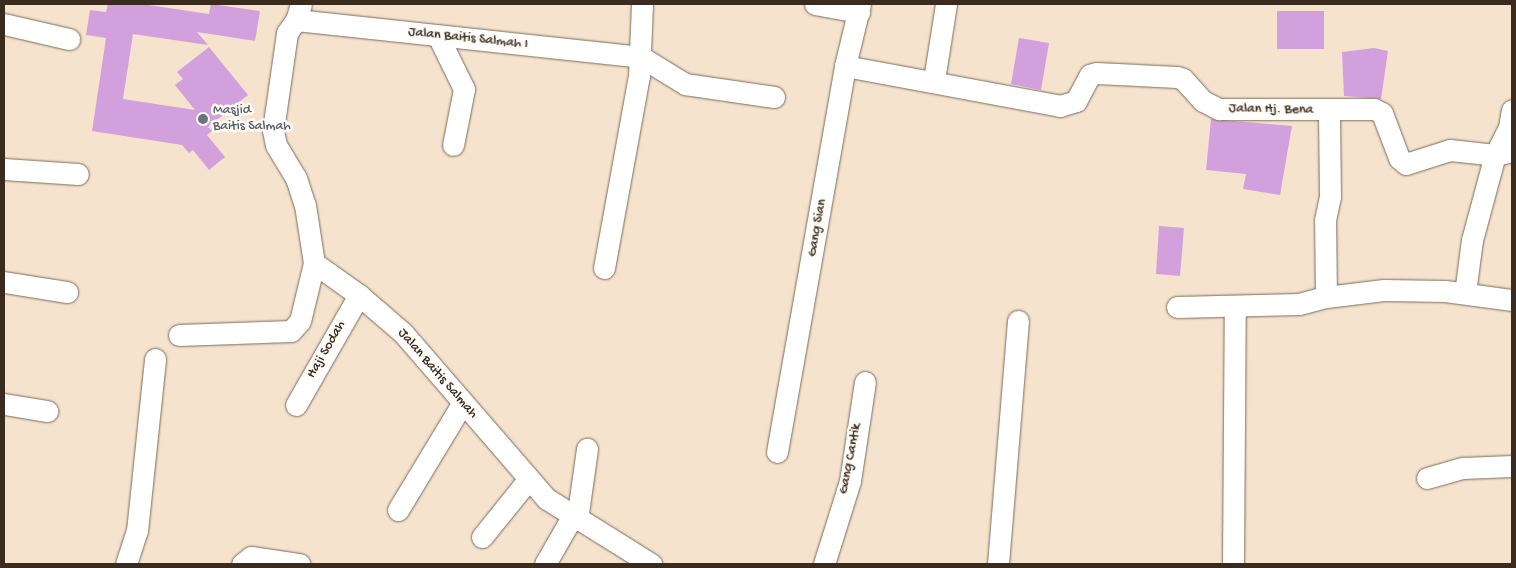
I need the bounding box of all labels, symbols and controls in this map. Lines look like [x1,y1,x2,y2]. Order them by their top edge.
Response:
street label: Jalan Baitis Salmah I [407,24,529,54]
street label: Jalan Hj. Bena [1229,101,1313,119]
place label: Masjid Baitis Salmah [213,103,291,136]
marker: Masjid Baitis Salmah [197,113,209,125]
street label: Gang Sian [805,198,831,258]
street label: Haji Sodah [304,318,350,382]
street label: Jalan Baitis Salmah [393,326,481,422]
street label: Gang Cantik [836,422,866,496]

